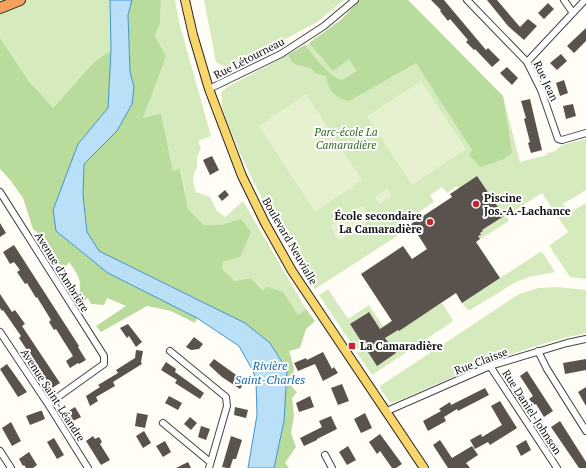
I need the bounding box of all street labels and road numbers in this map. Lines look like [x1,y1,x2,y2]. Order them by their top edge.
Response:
street label: Rue Létourneau [211,34,287,82]
street label: Rue Jean [531,59,562,104]
street label: Boulevard Neuvialle [259,195,321,288]
street label: Avenue d'Ambrière [32,229,92,315]
street label: Rue Claisse [452,344,510,378]
street label: Avenue Saint-Léandre [18,346,88,444]
street label: Rue Daniel-Johnson [499,367,565,457]

